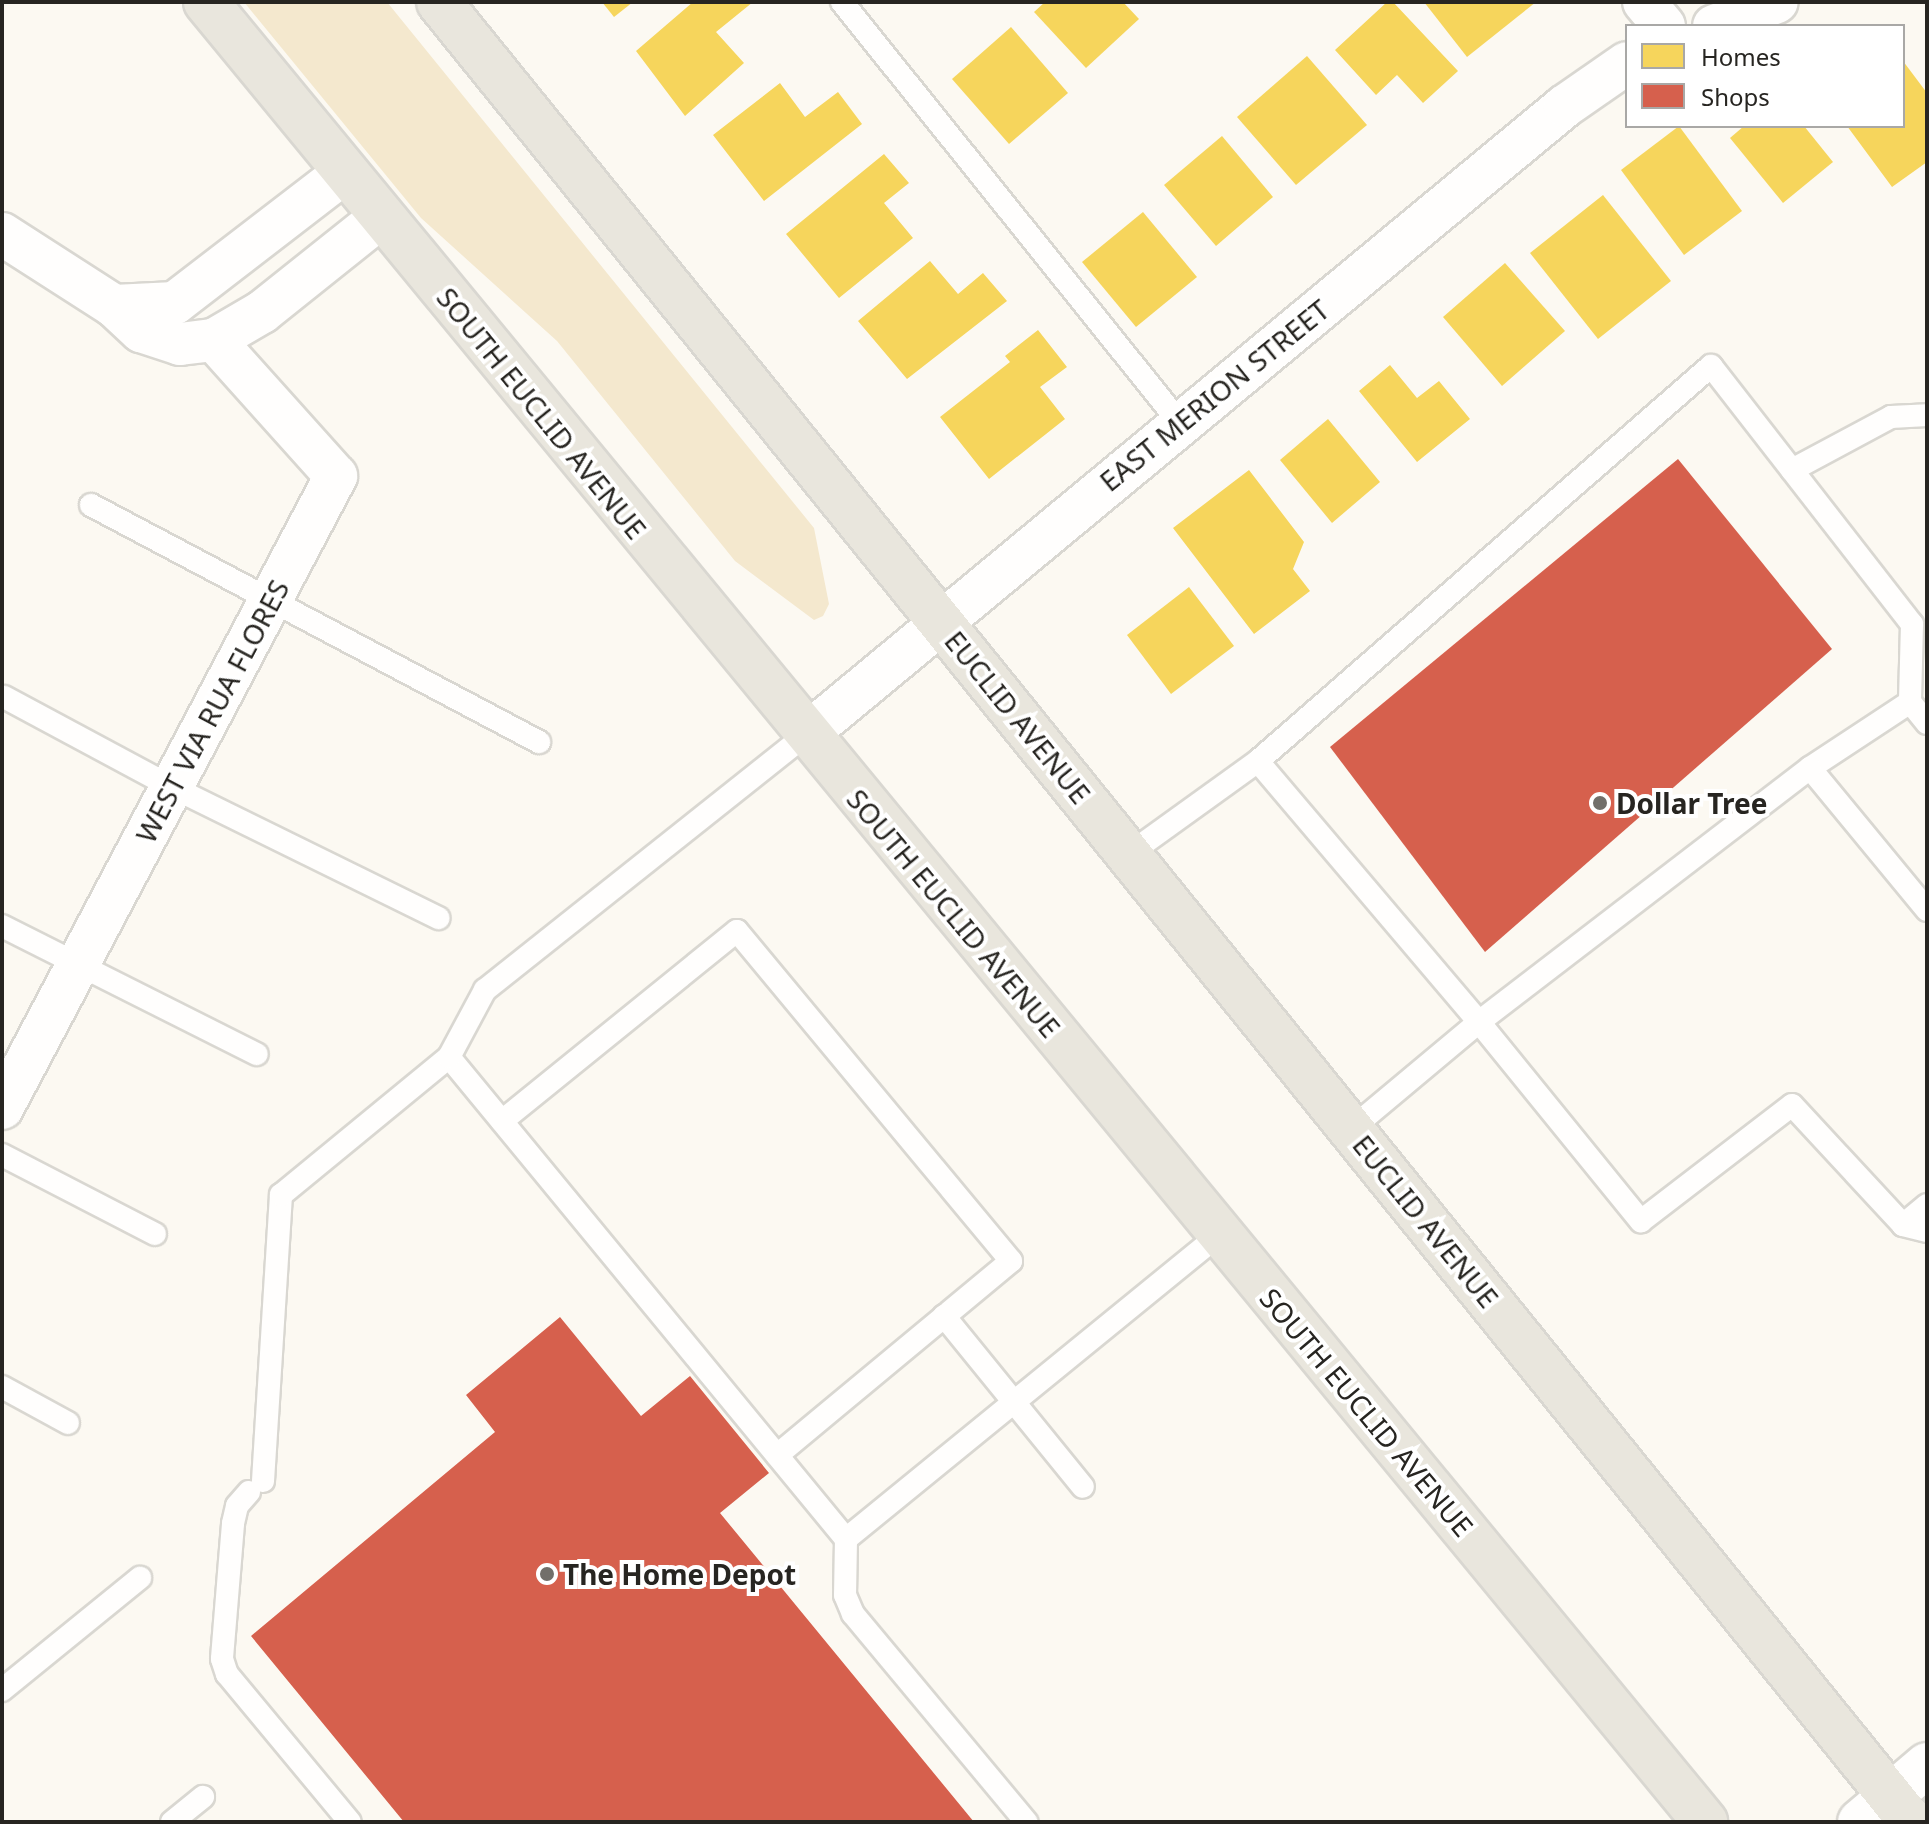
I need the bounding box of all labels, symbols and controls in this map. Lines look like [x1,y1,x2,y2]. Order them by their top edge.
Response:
legend [1625,24,1905,128]
text: Homes [1701,40,1781,73]
text: Shops [1701,80,1770,113]
street label: SOUTH EUCLID AVENUE [430,281,654,545]
street label: EAST MERION STREET [1093,292,1335,498]
street label: WEST VIA RUA FLORES [128,574,296,848]
street label: EUCLID AVENUE [938,624,1098,810]
street label: SOUTH EUCLID AVENUE [840,782,1068,1044]
place label: Dollar Tree [1616,786,1767,820]
marker: Dollar Tree [1591,794,1609,812]
street label: EUCLID AVENUE [1346,1128,1506,1314]
street label: SOUTH EUCLID AVENUE [1253,1281,1481,1543]
place label: The Home Depot [563,1557,796,1591]
marker: The Home Depot [538,1565,556,1583]

